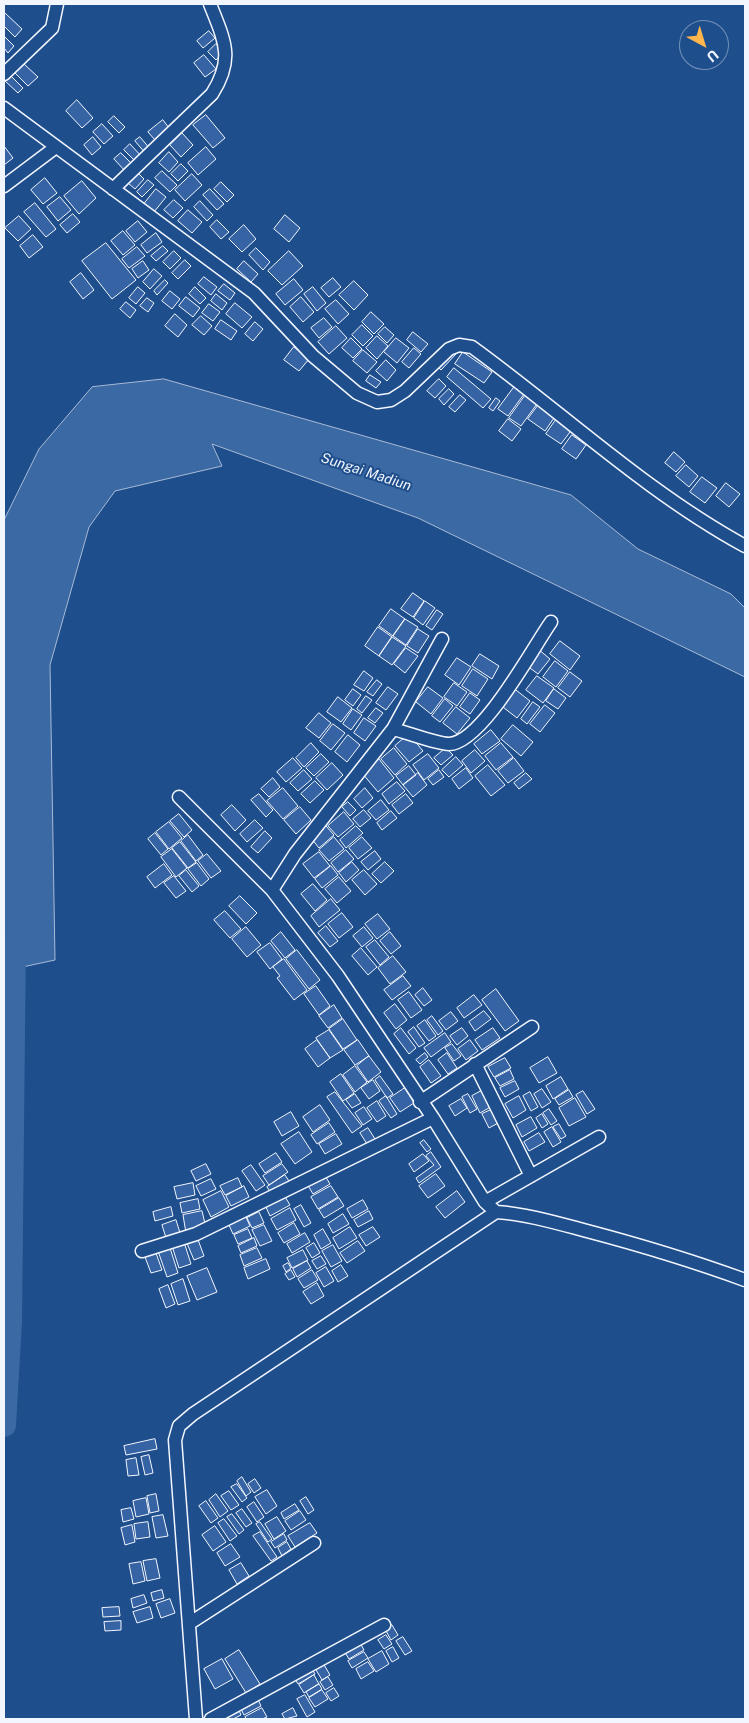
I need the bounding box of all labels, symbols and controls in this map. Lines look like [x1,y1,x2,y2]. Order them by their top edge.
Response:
north arrow [679,20,729,70]
text: U [704,46,722,65]
water label: Sungai Madiun [319,449,413,495]

